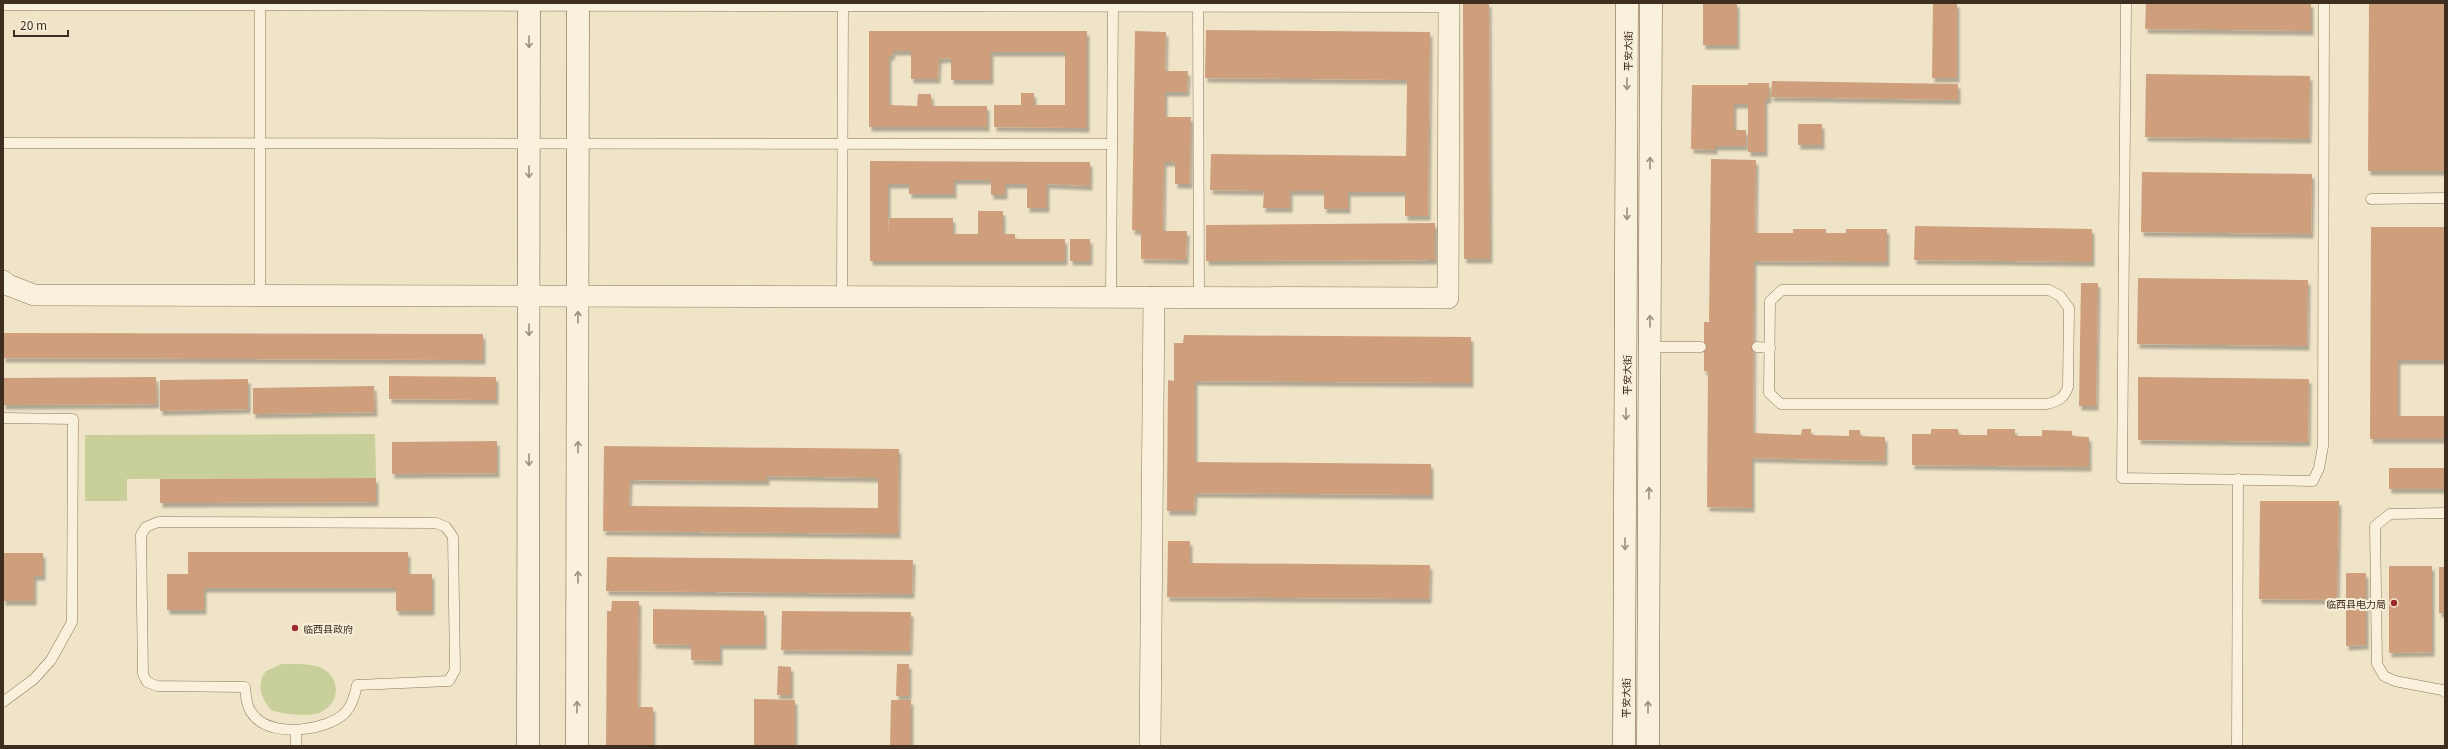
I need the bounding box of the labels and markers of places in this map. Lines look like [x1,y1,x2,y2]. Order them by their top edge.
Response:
place label: 临西县电力局 [2326,596,2386,611]
marker: 临西县电力局 [2389,598,2399,608]
place label: 临西县政府 [303,621,353,636]
marker: 临西县政府 [290,623,300,633]

